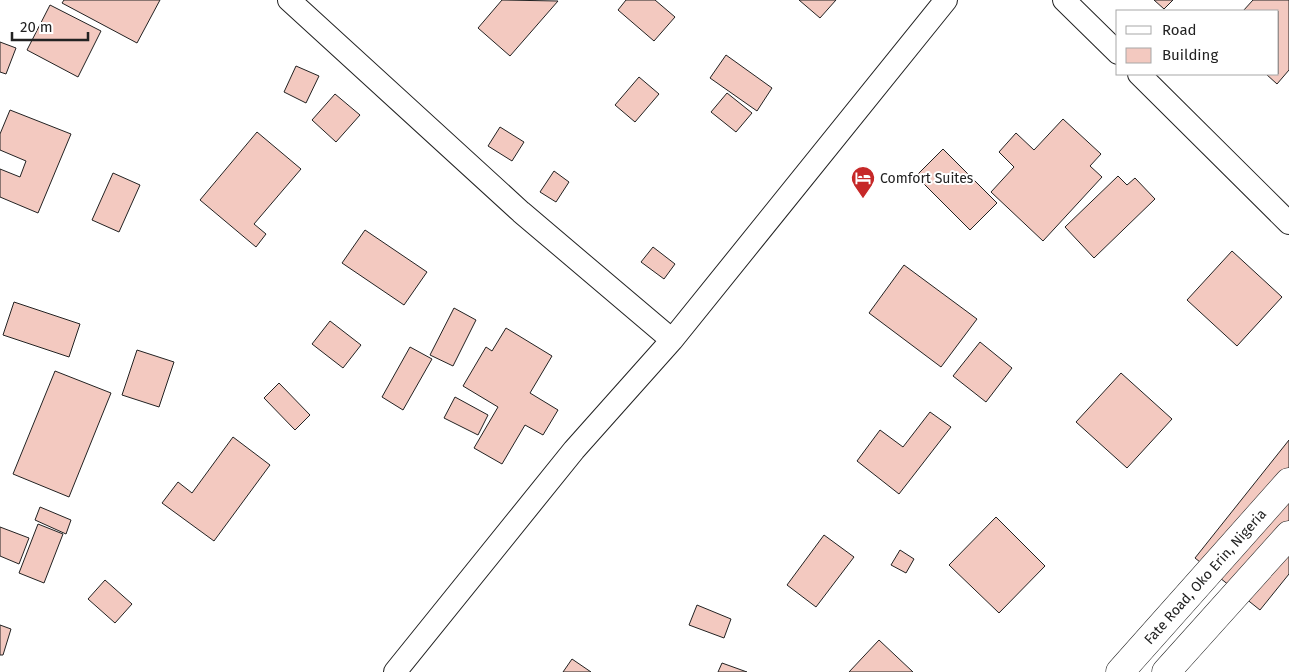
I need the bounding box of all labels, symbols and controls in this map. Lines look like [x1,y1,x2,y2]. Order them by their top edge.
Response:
scale bar [12,10,89,42]
legend [1116,10,1279,75]
text: 20 m [20,18,53,36]
text: Road [1162,21,1197,39]
text: Building [1162,46,1218,64]
hotel icon: Comfort Suites [850,165,876,199]
place label: Comfort Suites [880,170,974,187]
street label: Fate Road, Oko Erin, Nigeria [1141,505,1270,647]

